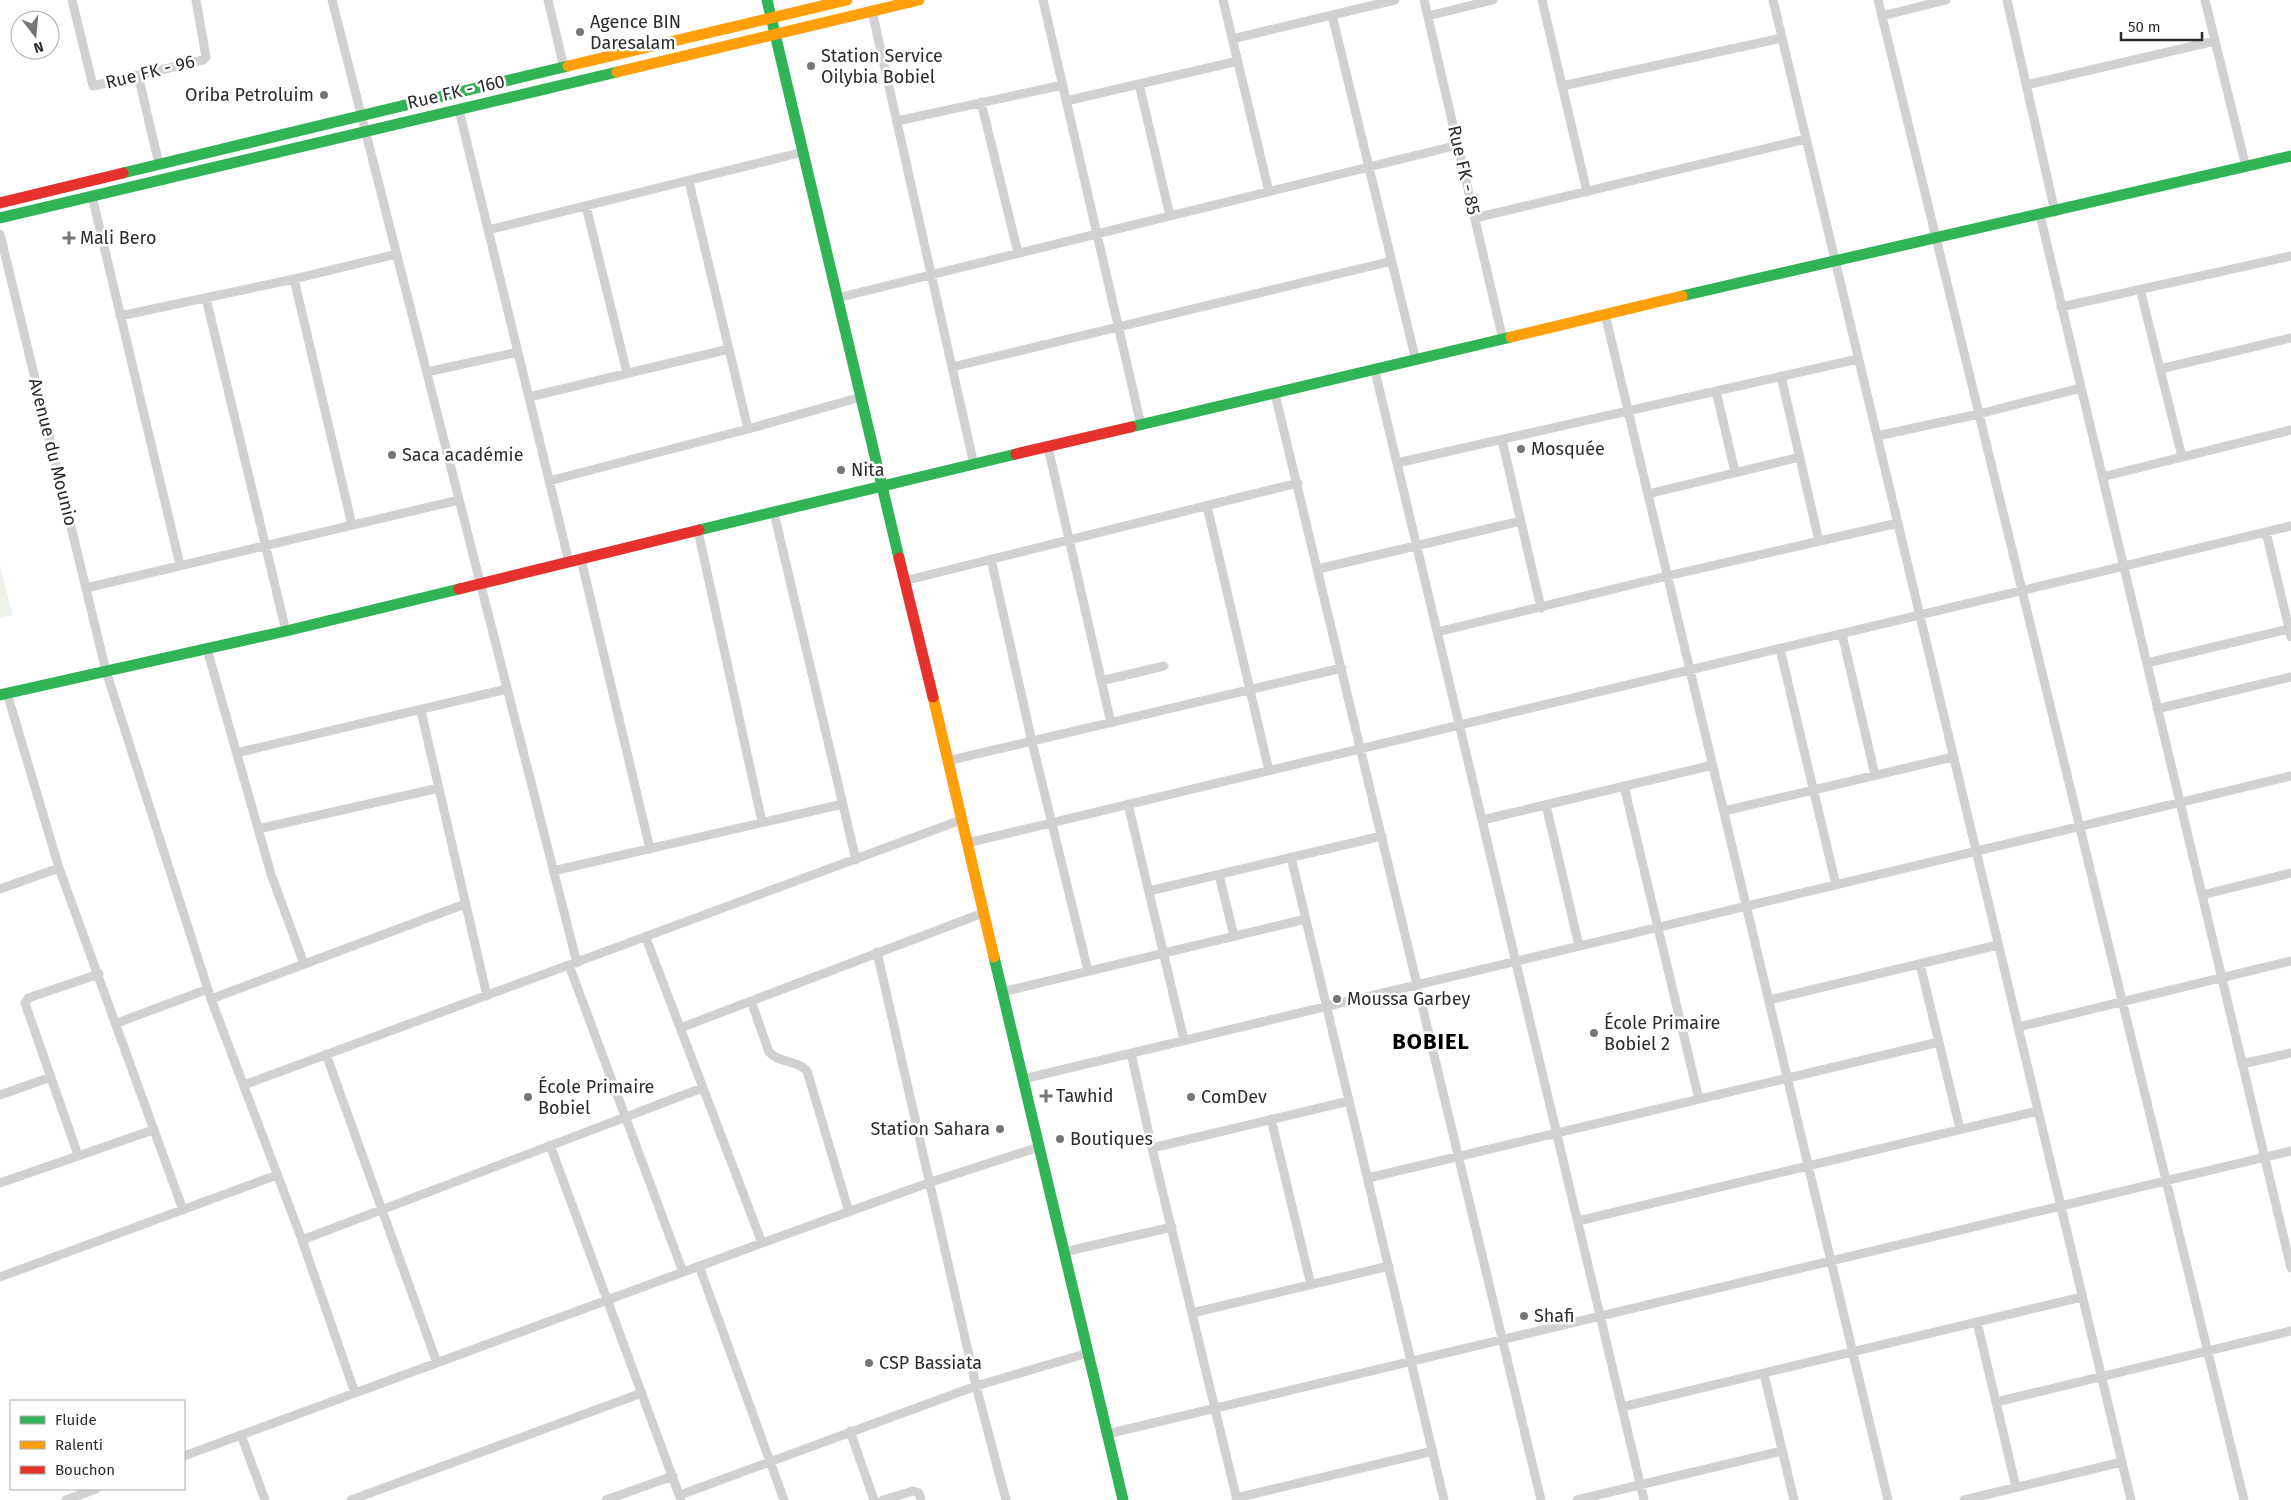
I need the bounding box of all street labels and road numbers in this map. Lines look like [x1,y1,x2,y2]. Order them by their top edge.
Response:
street label: Rue FK - 96 [103,50,197,94]
street label: Rue FK - 160 [405,70,507,114]
street label: Rue FK - 85 [1443,123,1485,217]
street label: Avenue du Mounio [24,376,82,528]

